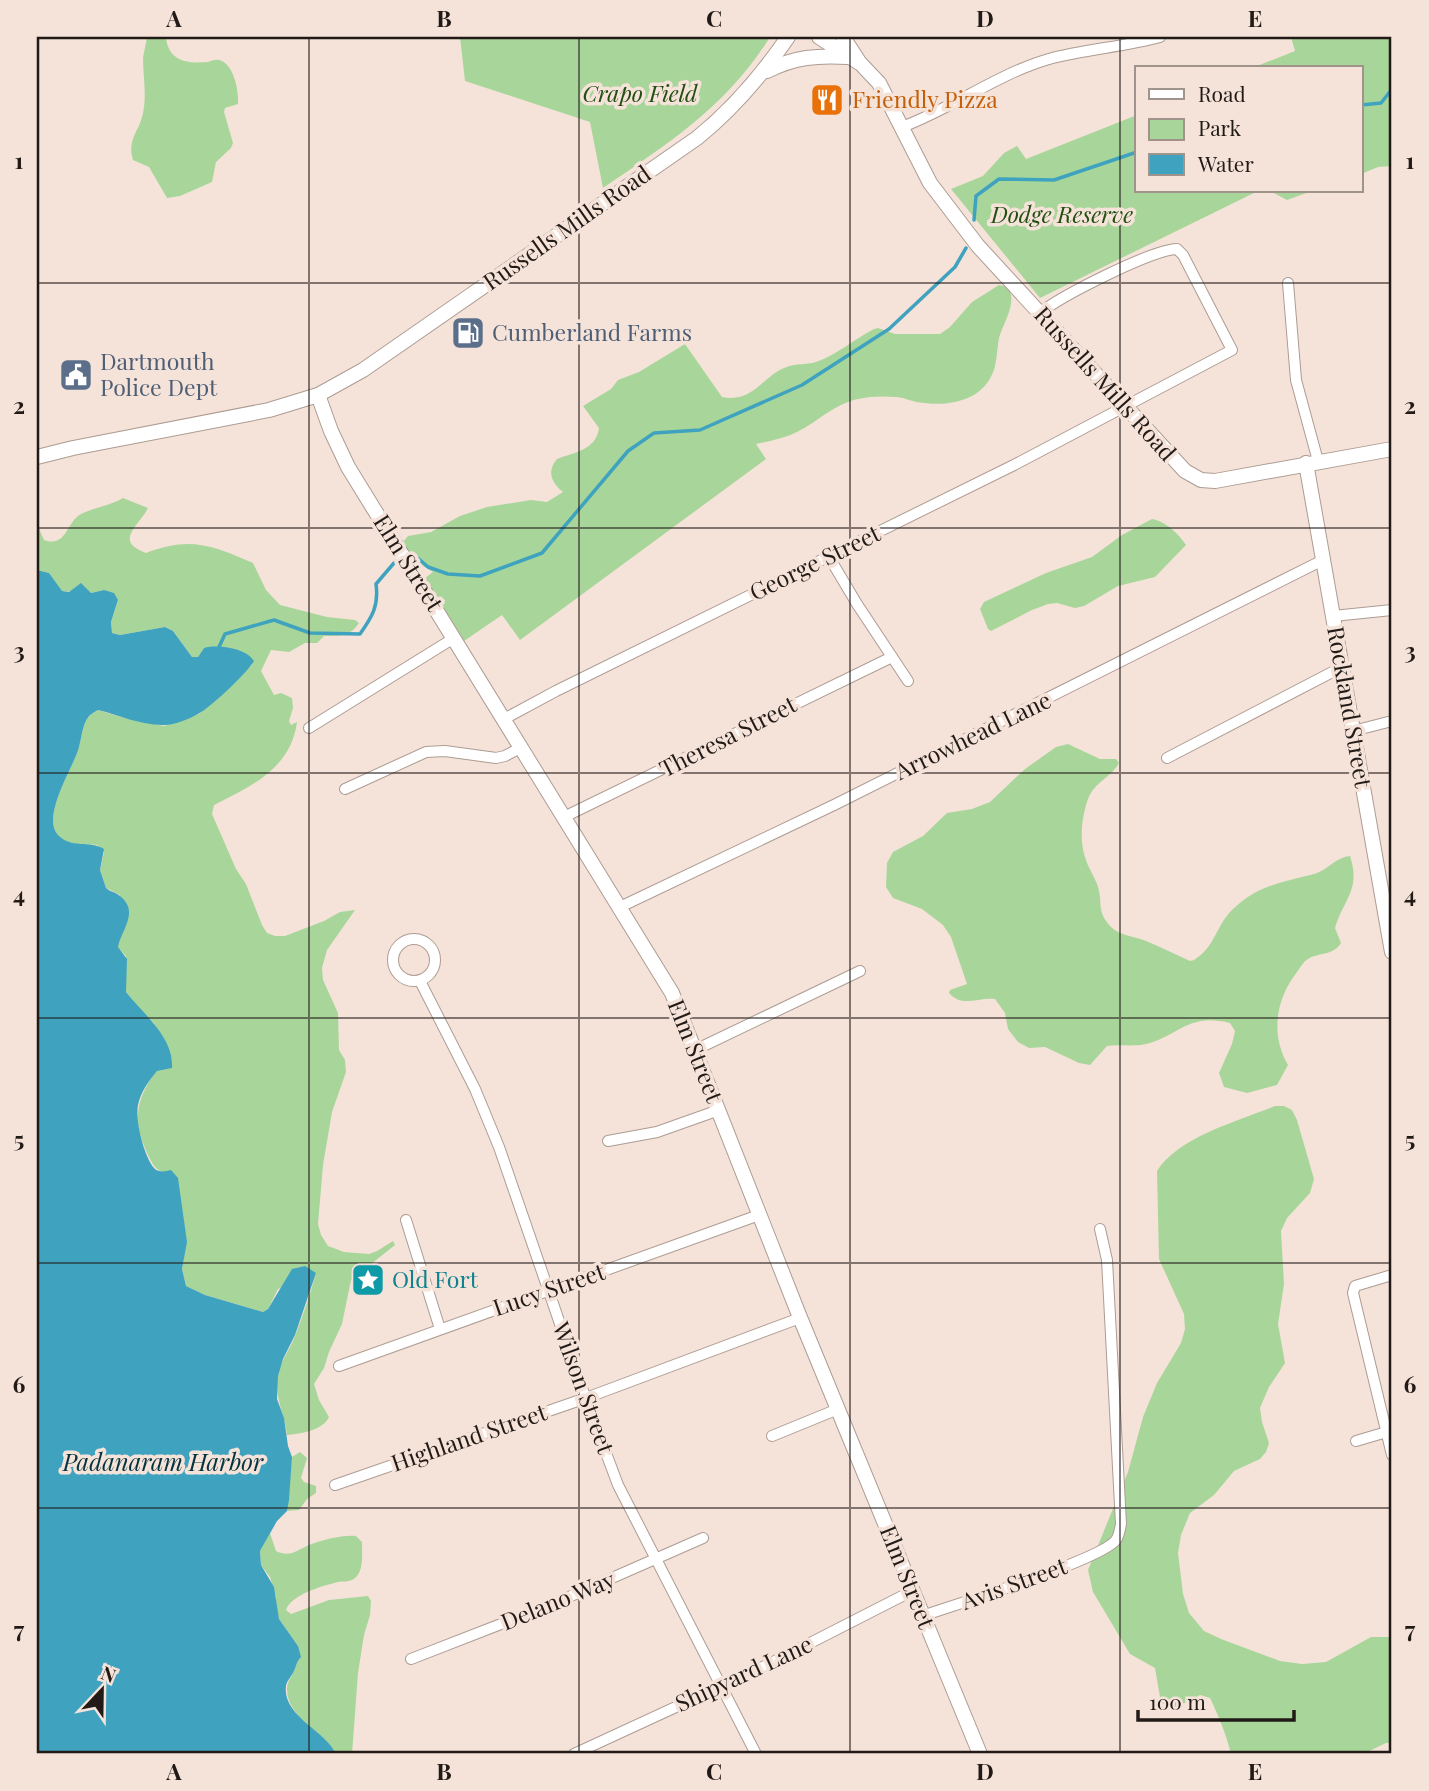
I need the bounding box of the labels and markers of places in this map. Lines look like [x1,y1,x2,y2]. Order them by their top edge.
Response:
restaurant icon: Friendly Pizza [808,81,846,119]
place label: Friendly Pizza [852,83,998,114]
fuel station icon: Cumberland Farms [449,314,487,352]
place label: Cumberland Farms [492,316,692,347]
place label: Dartmouth Police Dept [100,345,218,402]
public building icon: Dartmouth Police Dept [57,356,95,394]
place icon: Old Fort [349,1261,387,1299]
place label: Old Fort [392,1263,479,1294]

